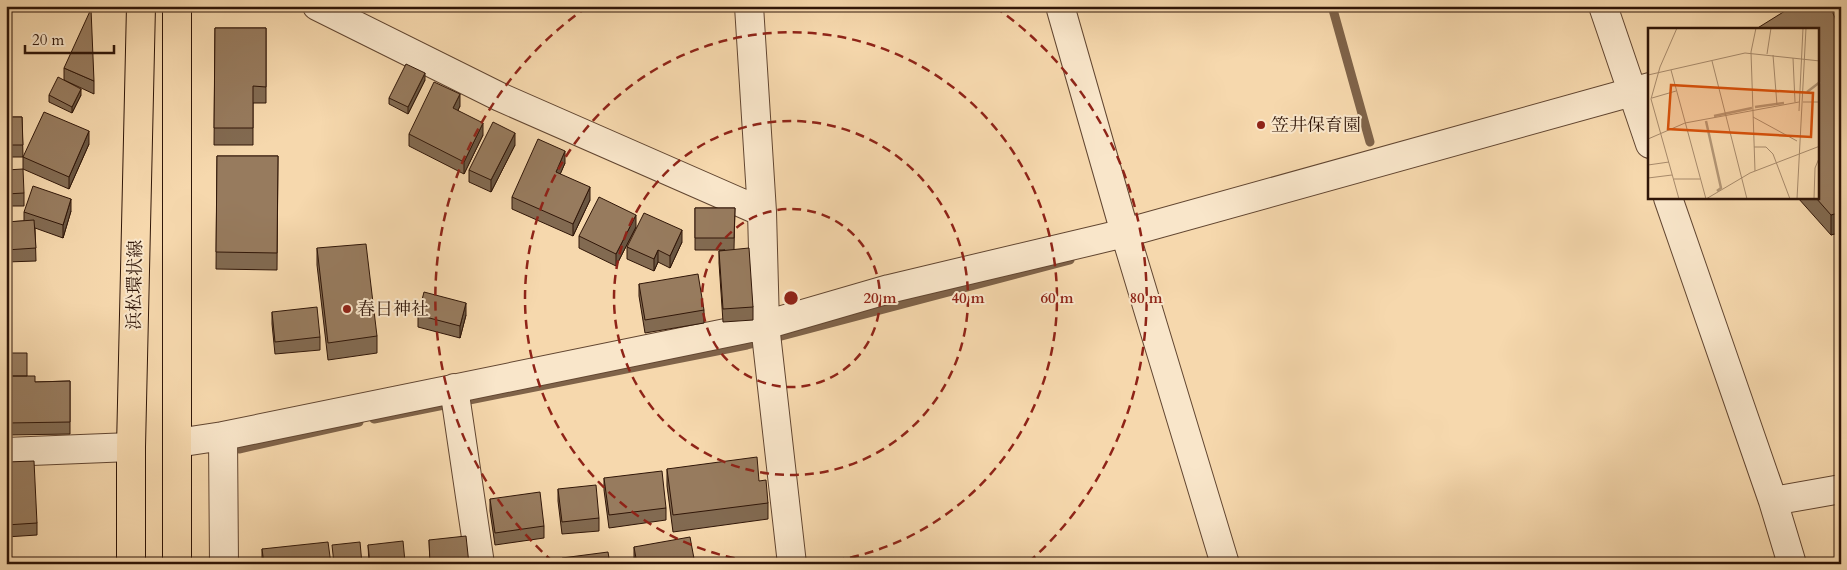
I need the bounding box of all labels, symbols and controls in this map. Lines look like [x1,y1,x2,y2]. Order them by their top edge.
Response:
scale bar [25,22,114,54]
inset map [1648,28,1820,199]
text: 20 m [32,30,64,50]
place label: 笠井保育園 [1271,113,1361,138]
marker: 笠井保育園 [1255,119,1267,131]
street label: 浜松環状線 [122,240,148,330]
text: 20 m [863,288,897,308]
text: 40 m [951,288,985,308]
text: 60 m [1040,288,1074,308]
text: 80 m [1129,288,1163,308]
centre of rings [782,289,800,307]
place label: 春日神社 [357,297,429,322]
marker: 春日神社 [341,303,353,315]

